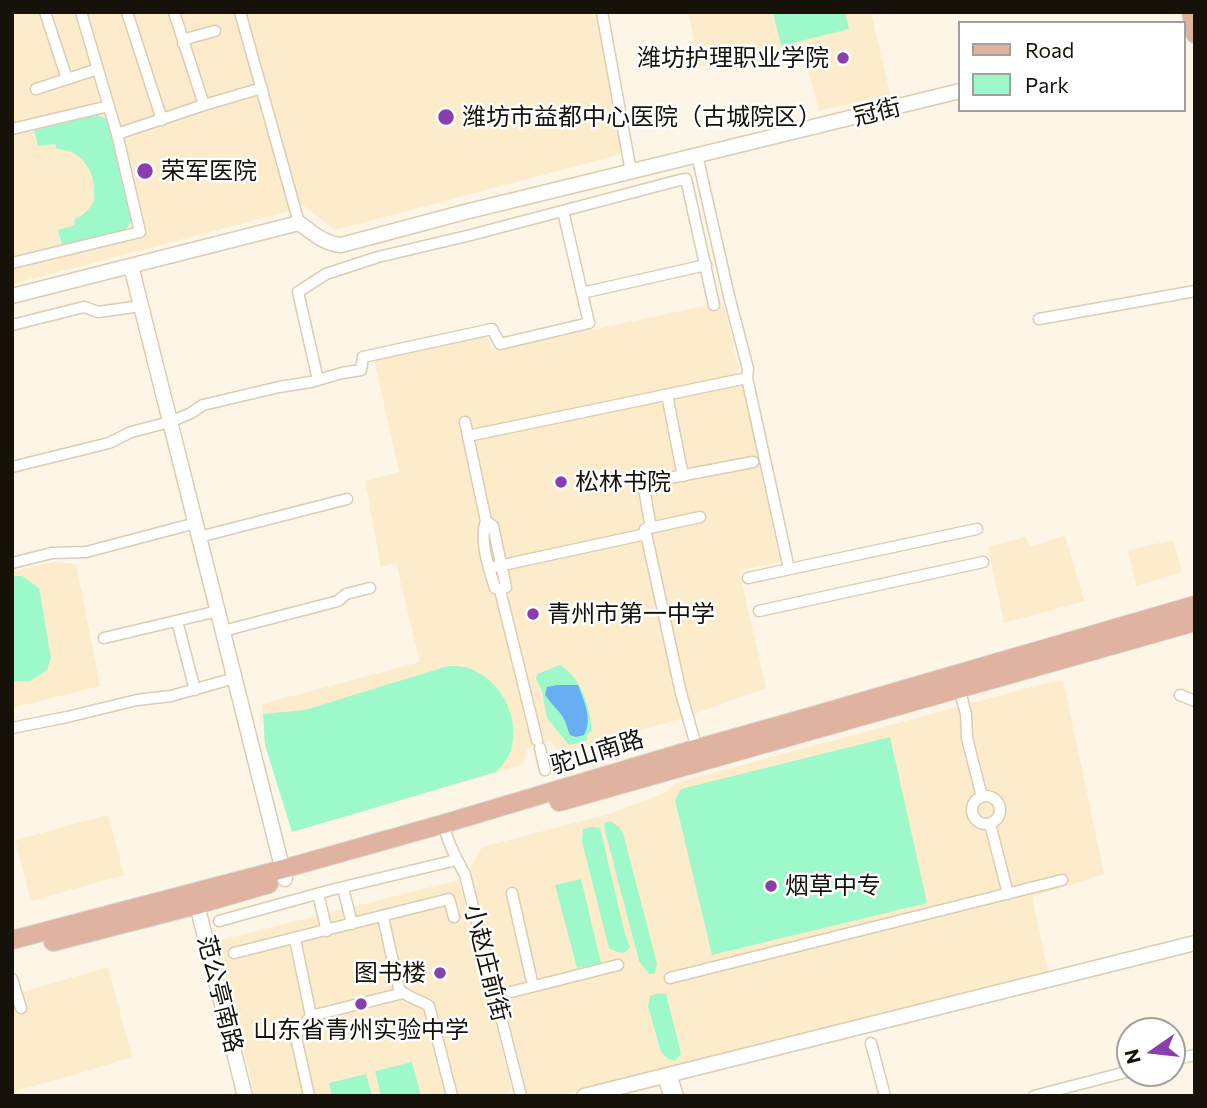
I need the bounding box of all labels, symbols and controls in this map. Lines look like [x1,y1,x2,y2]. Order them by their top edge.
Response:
legend [958,21,1186,112]
text: Road [1025,37,1074,62]
place label: 潍坊护理职业学院 [637,44,829,72]
marker: 潍坊护理职业学院 [835,50,851,66]
text: Park [1025,72,1069,97]
street label: 冠街 [850,92,904,132]
place label: 潍坊市益都中心医院（古城院区） [462,103,822,131]
marker: 潍坊市益都中心医院（古城院区） [436,107,456,127]
place label: 荣军医院 [161,157,257,185]
marker: 荣军医院 [135,161,155,181]
place label: 松林书院 [575,468,671,496]
marker: 松林书院 [553,474,569,490]
place label: 青州市第一中学 [547,600,715,628]
marker: 青州市第一中学 [525,606,541,622]
street label: 驼山南路 [547,724,647,780]
place label: 烟草中专 [785,872,881,900]
marker: 烟草中专 [763,878,779,894]
street label: 小赵庄前街 [459,901,515,1025]
street label: 范公亭南路 [192,932,248,1056]
place label: 图书楼 [354,959,426,987]
marker: 图书楼 [432,965,448,981]
marker: 山东省青州实验中学 [353,996,369,1012]
place label: 山东省青州实验中学 [253,1016,469,1044]
north arrow [1116,1017,1186,1087]
text: N [1119,1047,1145,1066]

